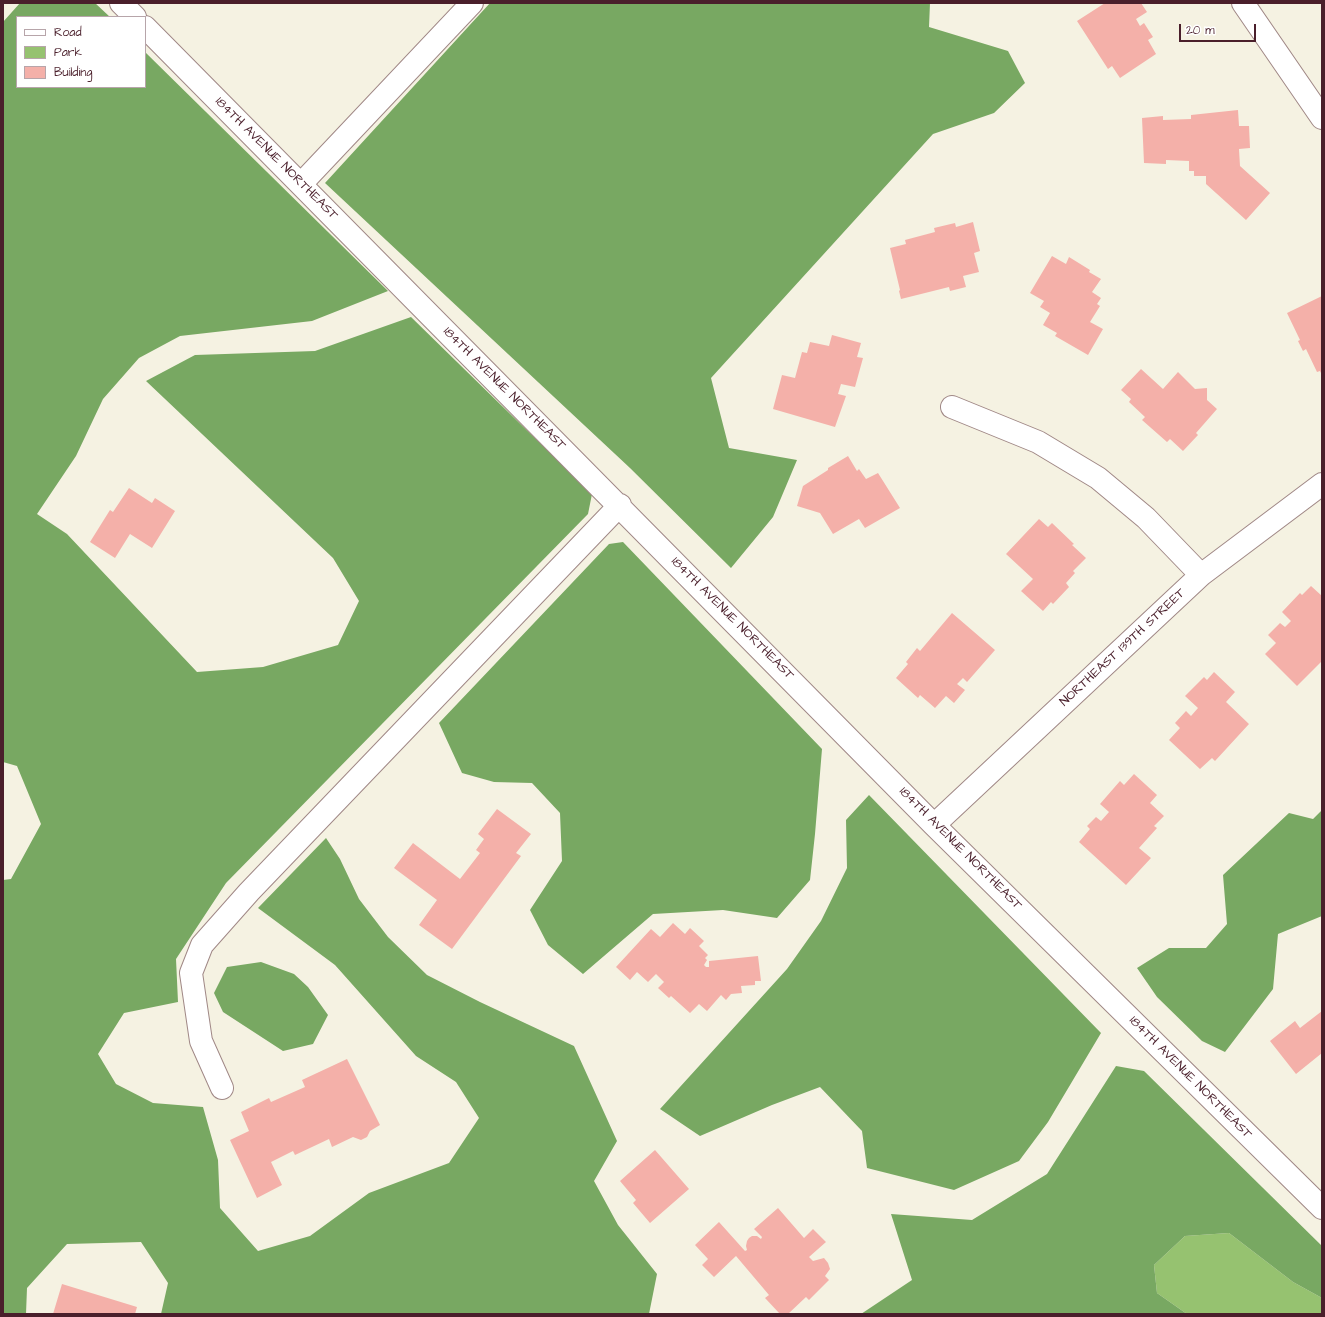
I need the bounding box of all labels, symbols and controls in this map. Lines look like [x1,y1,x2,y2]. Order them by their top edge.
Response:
legend [16,16,146,88]
scale bar [1181,16,1258,42]
text: 20 m [1186,22,1215,39]
text: Road [54,24,82,41]
text: Park [54,44,82,61]
text: Building [54,64,92,81]
street label: 184TH AVENUE NORTHEAST [211,94,341,224]
street label: 184TH AVENUE NORTHEAST [439,324,569,454]
street label: 184TH AVENUE NORTHEAST [667,554,797,684]
street label: NORTHEAST 139TH STREET [1057,586,1189,710]
street label: 184TH AVENUE NORTHEAST [895,784,1025,914]
street label: 184TH AVENUE NORTHEAST [1125,1013,1255,1143]

